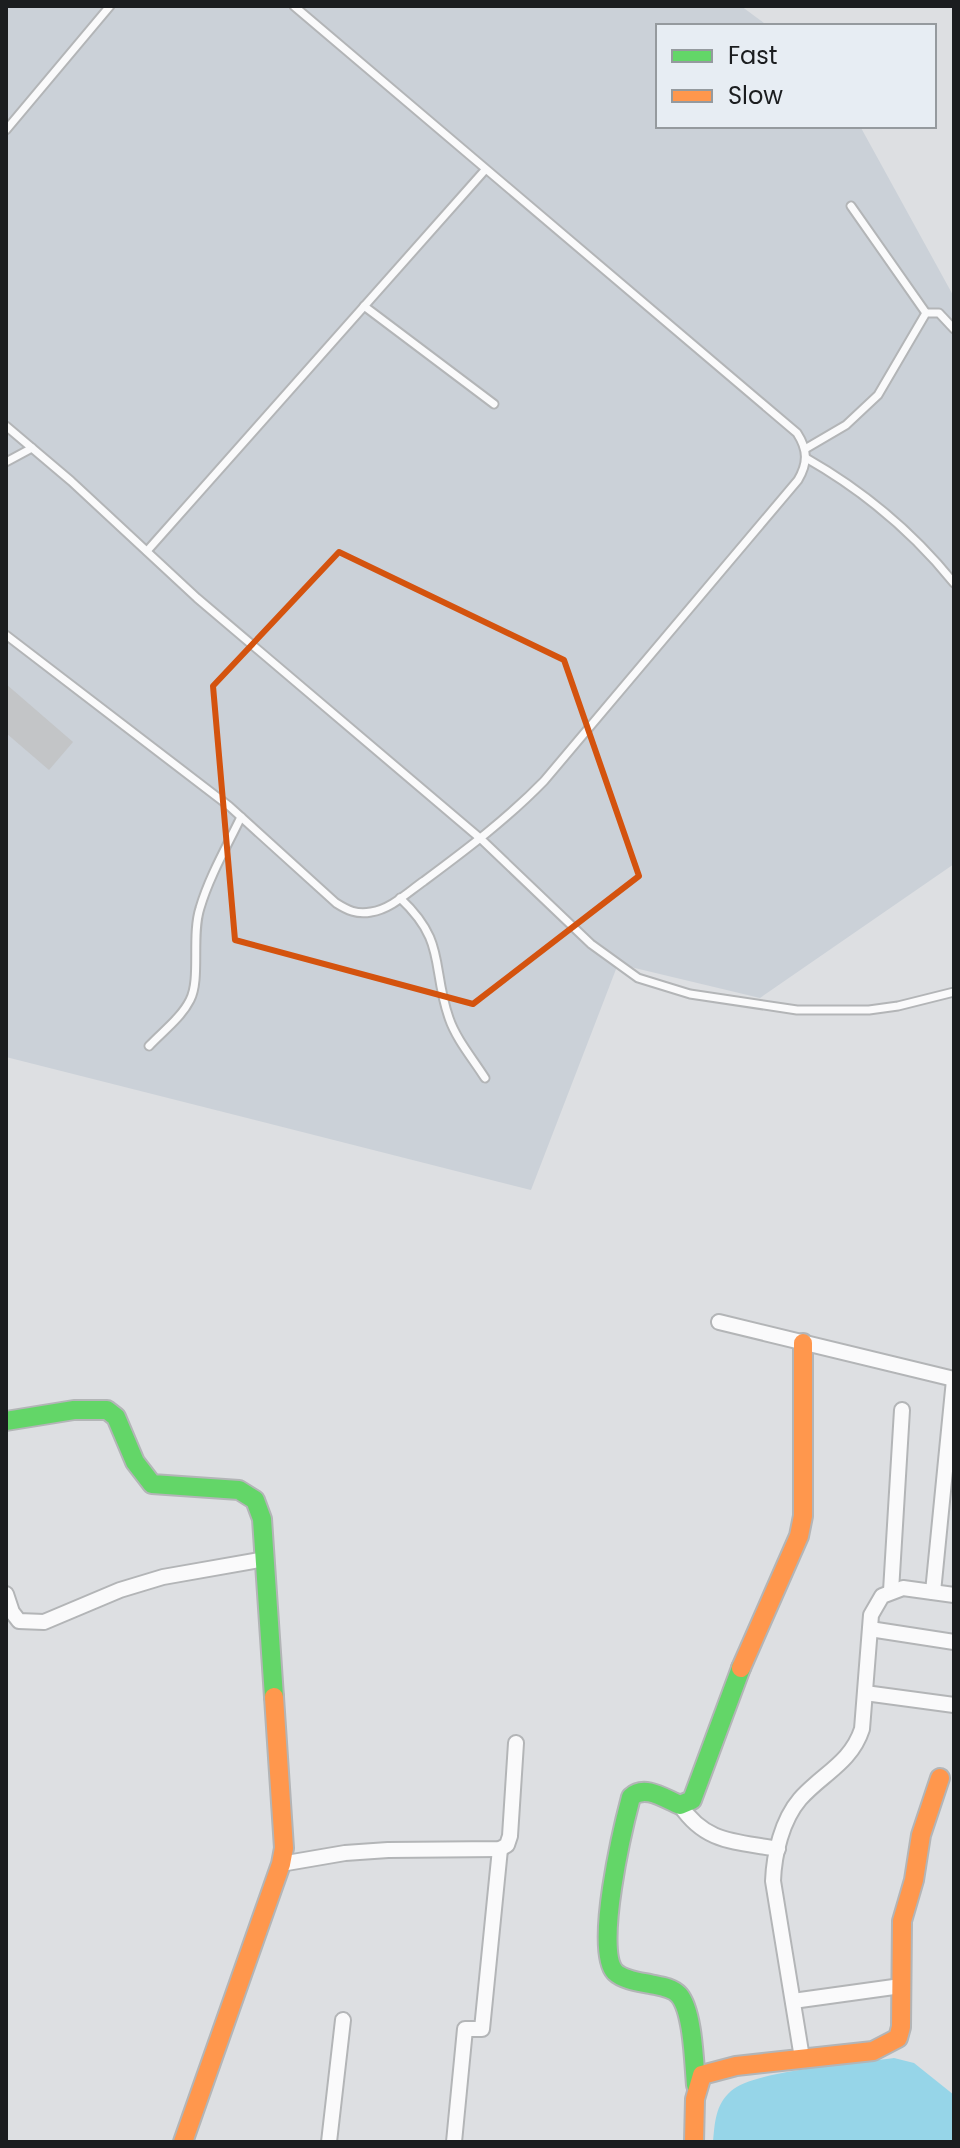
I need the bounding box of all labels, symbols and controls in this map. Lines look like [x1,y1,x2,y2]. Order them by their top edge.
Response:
legend [656,24,936,128]
text: Fast [728,39,778,72]
text: Slow [728,79,783,112]

